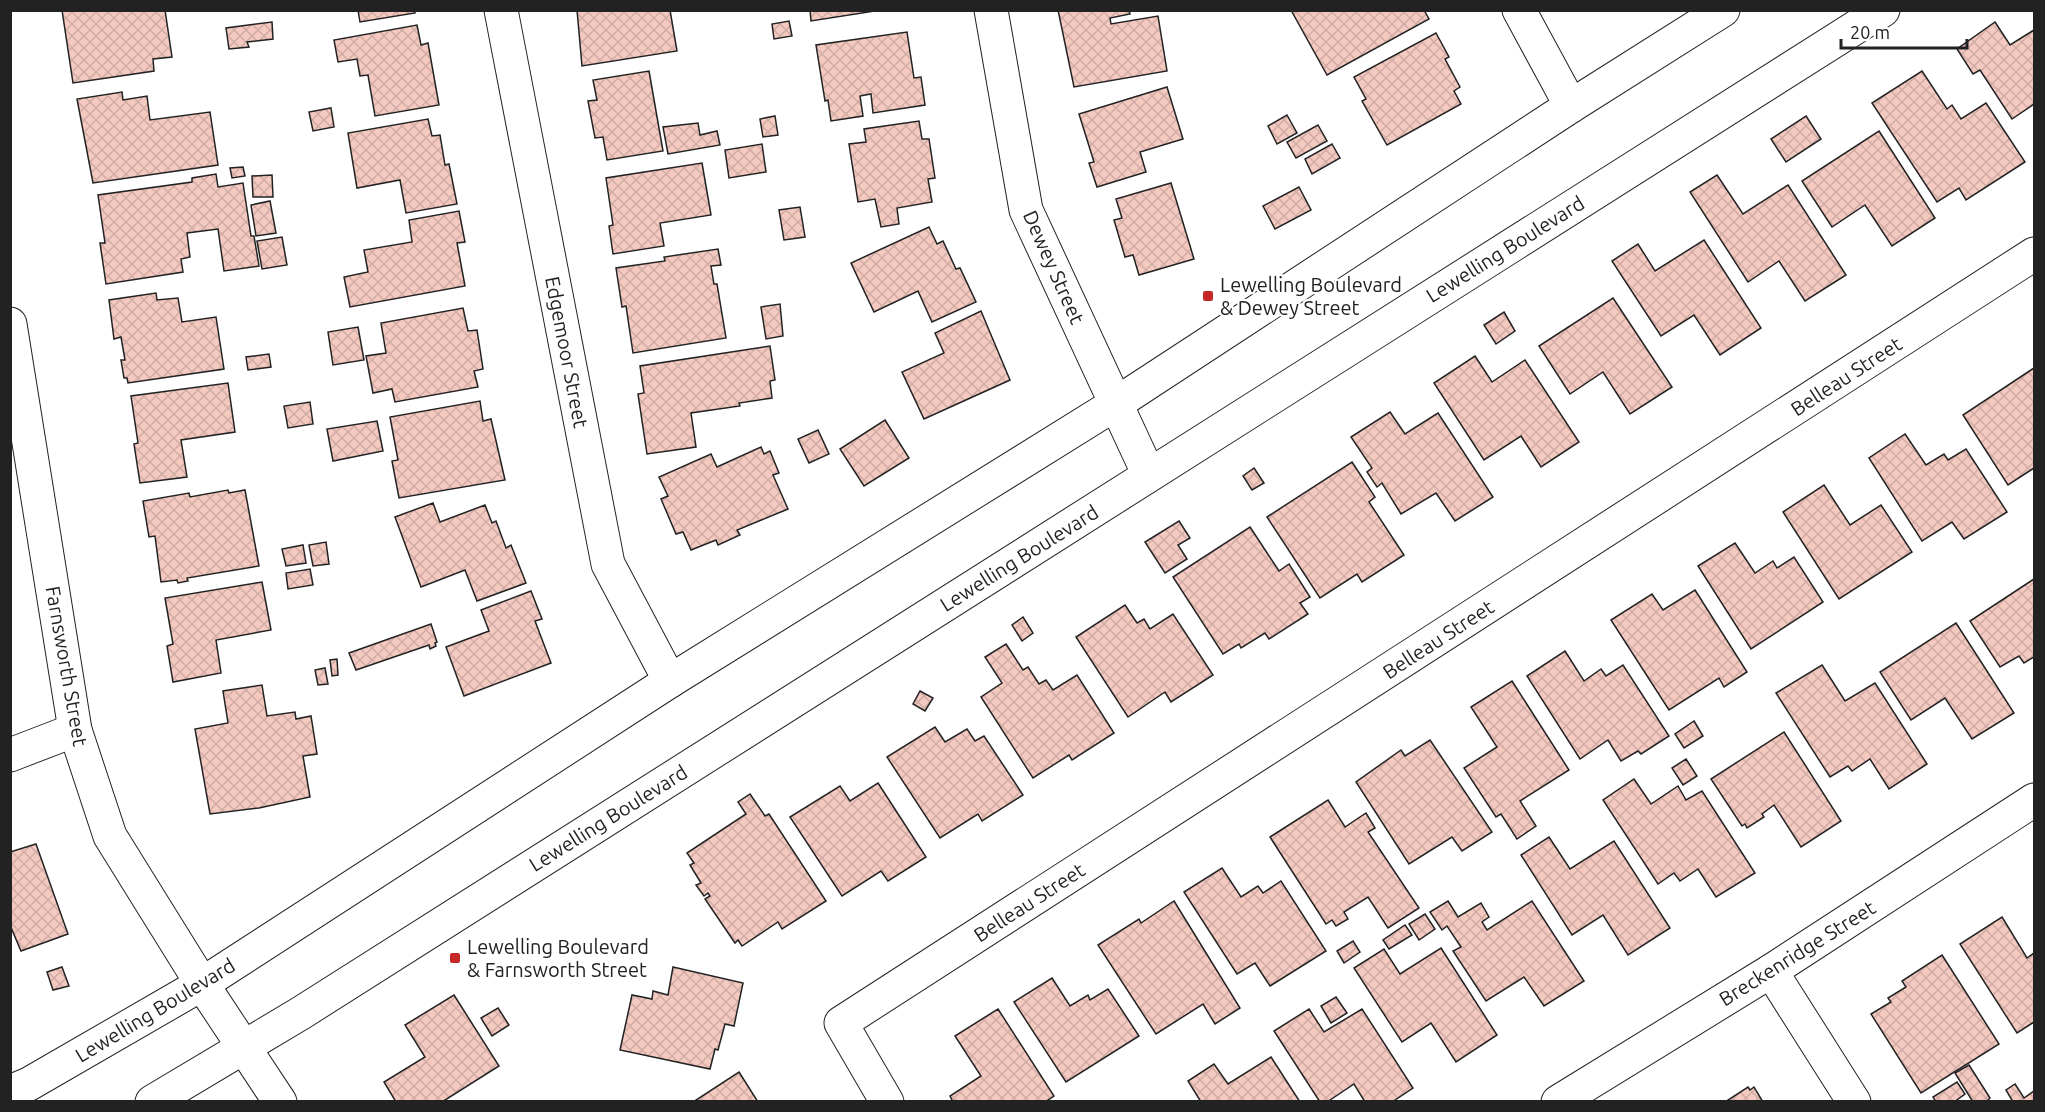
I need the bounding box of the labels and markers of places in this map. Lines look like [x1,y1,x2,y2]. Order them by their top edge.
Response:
place label: Lewelling Boulevard & Dewey Street [1220,273,1402,319]
marker: Lewelling Boulevard & Dewey Street [1201,289,1215,303]
place label: Lewelling Boulevard & Farnsworth Street [467,935,649,981]
marker: Lewelling Boulevard & Farnsworth Street [448,951,462,965]

